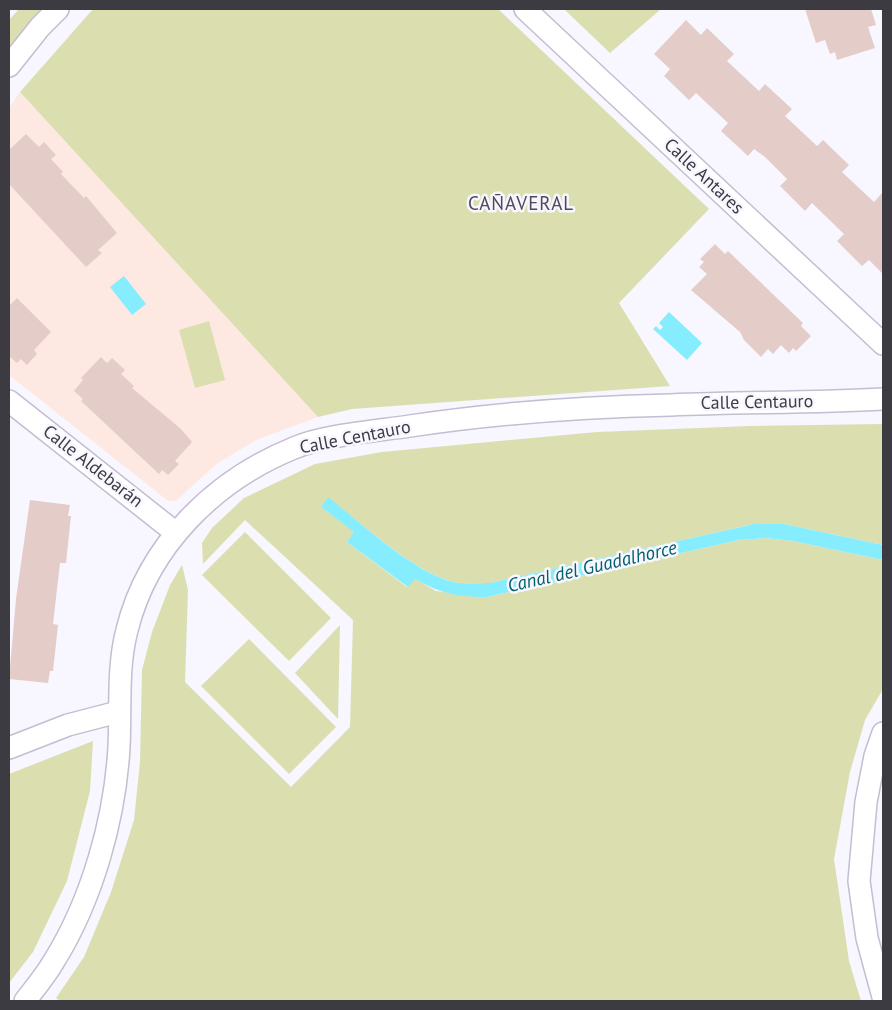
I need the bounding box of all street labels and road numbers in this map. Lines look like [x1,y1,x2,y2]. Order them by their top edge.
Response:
street label: Calle Antares [660,133,749,219]
street label: Calle Centauro [701,389,813,414]
street label: Calle Centauro [297,414,412,459]
street label: Calle Aldebarán [39,419,148,512]

